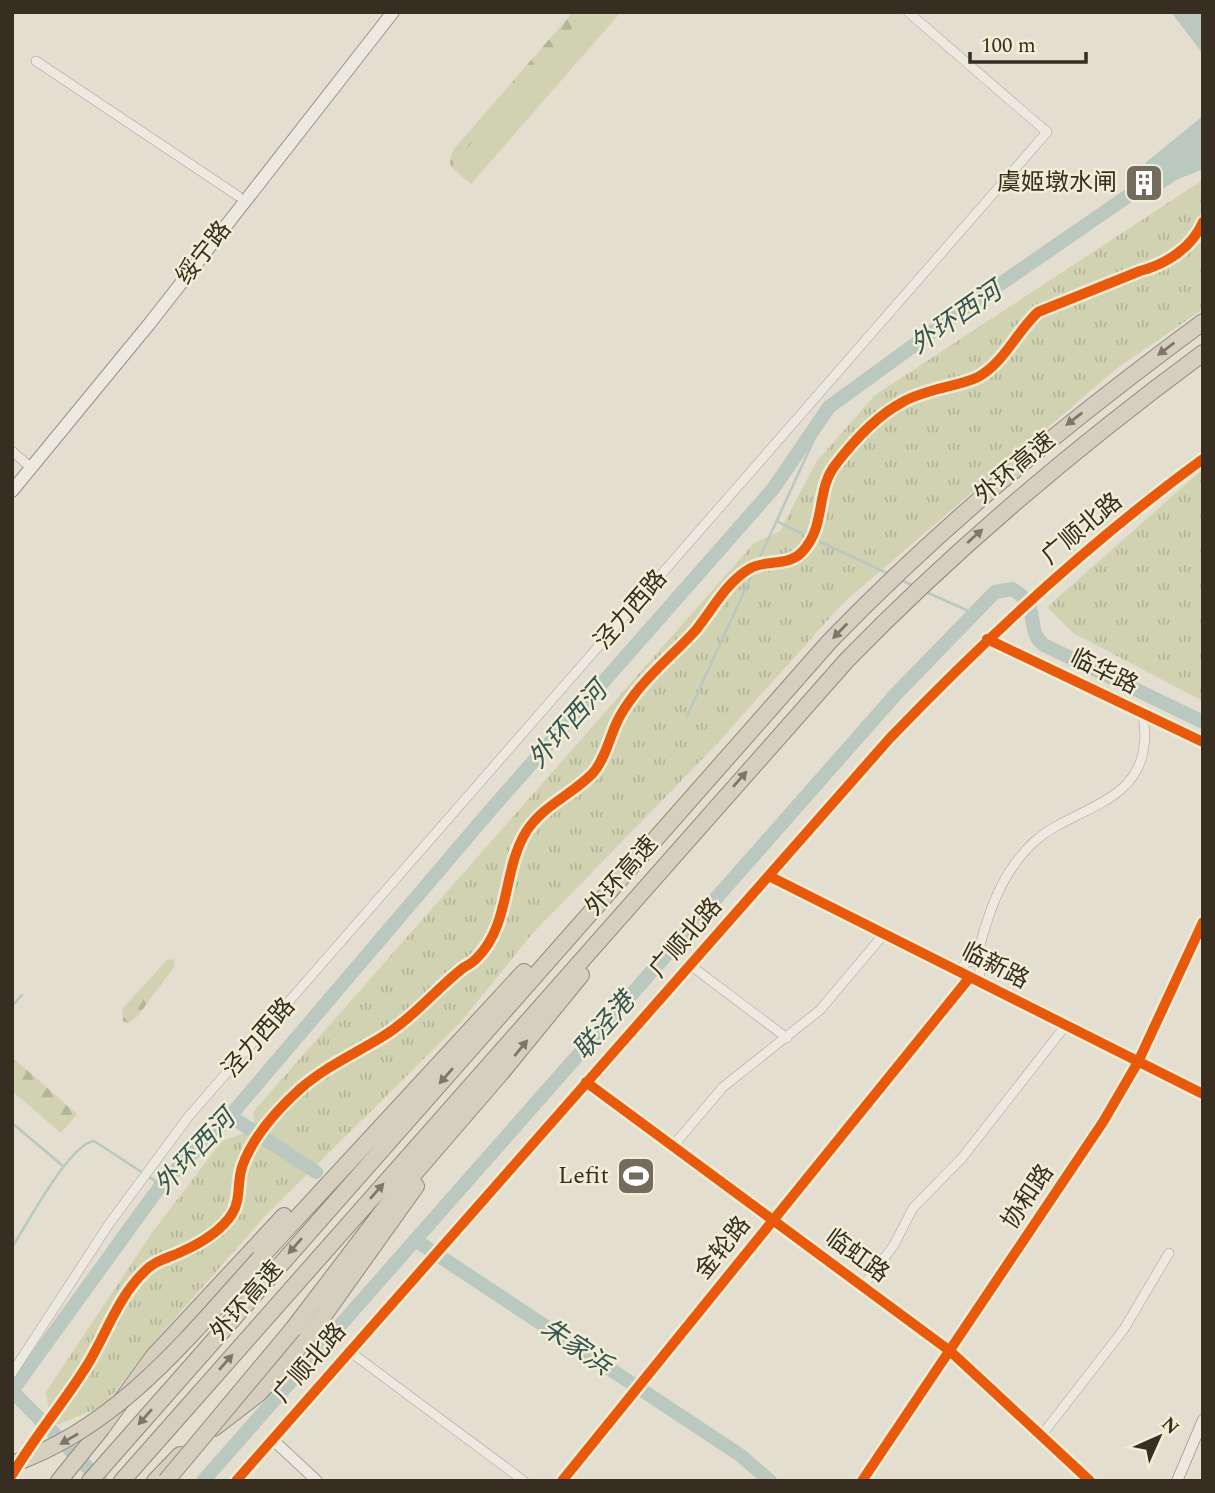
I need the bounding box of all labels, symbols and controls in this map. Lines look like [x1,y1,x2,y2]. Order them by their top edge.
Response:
scale bar [970,21,1086,65]
text: 100 m [981,30,1036,62]
building icon: 虞姬墩水闸 [1123,162,1165,204]
place label: 虞姬墩水闸 [997,165,1117,201]
street label: 绥宁路 [168,214,240,292]
water label: 外环西河 [902,269,1014,364]
one-way arrow [1157,342,1175,357]
one-way arrow [1066,411,1084,426]
street label: 外环高速 [967,423,1063,513]
street label: 广顺北路 [1034,484,1130,574]
one-way arrow [966,528,984,544]
street label: 泾力西路 [586,562,676,658]
one-way arrow [832,622,849,639]
street label: 临华路 [1064,640,1144,704]
water label: 外环西河 [519,669,620,777]
one-way arrow [732,770,748,788]
street label: 外环高速 [577,828,667,924]
street label: 广顺北路 [641,890,731,986]
street label: 临新路 [955,934,1035,998]
water label: 联泾港 [563,980,647,1069]
street label: 泾力西路 [214,990,304,1086]
one-way arrow [514,1040,529,1058]
one-way arrow [438,1067,454,1085]
water label: 外环西河 [145,1097,248,1204]
sports icon: Lefit [615,1155,657,1197]
street label: 协和路 [993,1157,1063,1237]
place label: Lefit [558,1158,609,1194]
one-way arrow [369,1182,385,1200]
street label: 金轮路 [686,1209,760,1287]
street label: 临虹路 [817,1220,897,1292]
one-way arrow [288,1238,303,1255]
street label: 外环高速 [202,1253,292,1349]
water label: 朱家浜 [532,1309,621,1387]
street label: 广顺北路 [265,1315,355,1411]
one-way arrow [218,1353,234,1371]
north arrow [1124,1402,1194,1472]
one-way arrow [137,1408,153,1426]
text: N [1154,1410,1186,1442]
one-way arrow [59,1433,78,1445]

